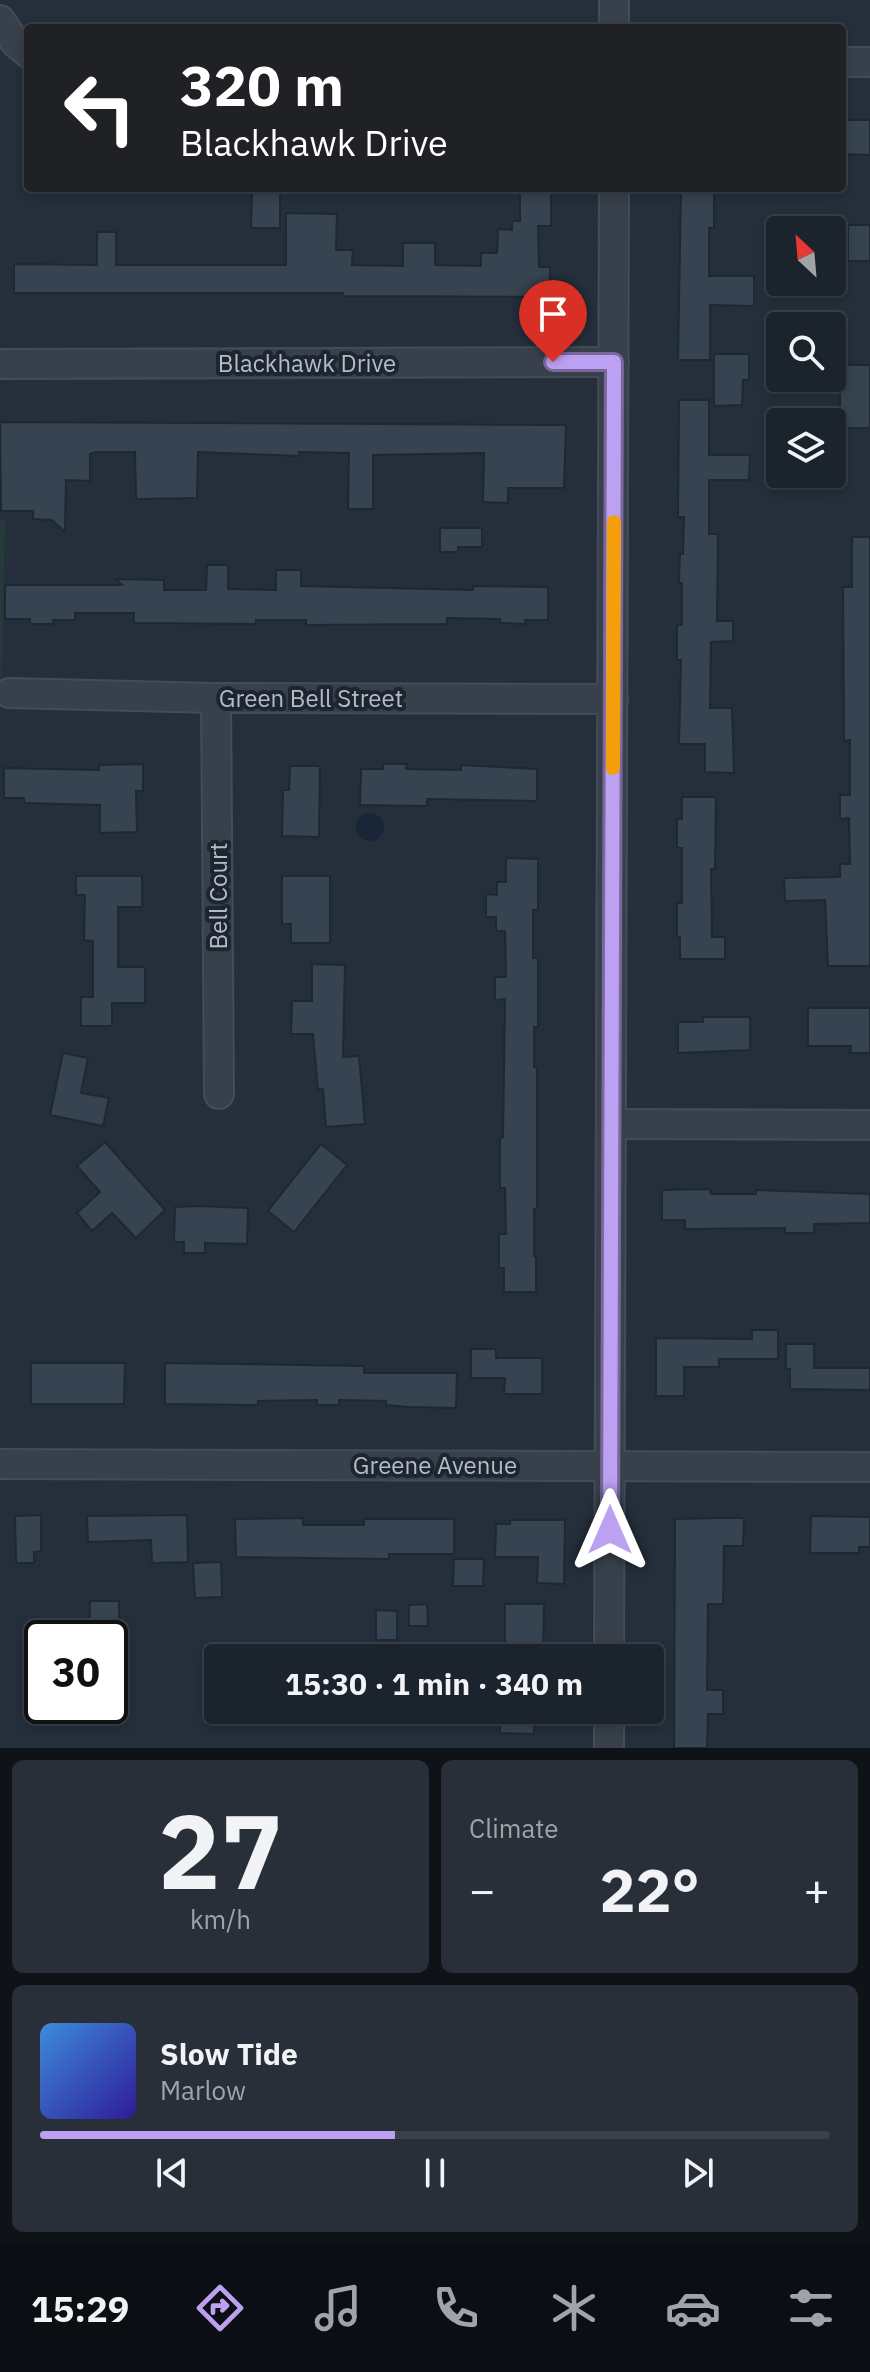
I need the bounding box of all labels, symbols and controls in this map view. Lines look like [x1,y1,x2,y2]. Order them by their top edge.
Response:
text: 320 m [180,49,344,121]
icon: left [48,56,152,160]
text: Blackhawk Drive [180,119,448,166]
north arrow [766,216,846,296]
map controls [766,216,846,488]
pin [519,280,587,362]
icon: arrive [531,292,575,336]
button: search [766,312,846,392]
street label: Blackhawk Drive [218,347,396,379]
button: layers [766,408,846,488]
street label: Green Bell Street [219,682,403,714]
street label: Bell Court [202,843,234,949]
street label: Greene Avenue [353,1449,517,1481]
position arrow [568,1488,652,1572]
speed limit sign: 30 [24,1620,128,1724]
text: 15:30 · 1 min · 340 m [285,1664,583,1703]
text: 27 [158,1782,283,1918]
text: Climate [469,1811,559,1845]
text: 22° [599,1850,700,1929]
text: − [469,1861,495,1918]
text: + [804,1861,830,1918]
text: km/h [190,1902,251,1936]
text: Slow Tide [160,2034,298,2073]
text: Marlow [160,2073,246,2107]
icon: previous [150,2151,194,2195]
icon: pause [413,2151,457,2195]
icon: next [676,2151,720,2195]
icon: directions [192,2280,248,2336]
icon: music [310,2280,366,2336]
icon: phone [428,2280,484,2336]
icon: climate [546,2280,602,2336]
icon: car [665,2280,721,2336]
icon: filters [783,2280,839,2336]
text: 15:29 [31,2285,129,2332]

